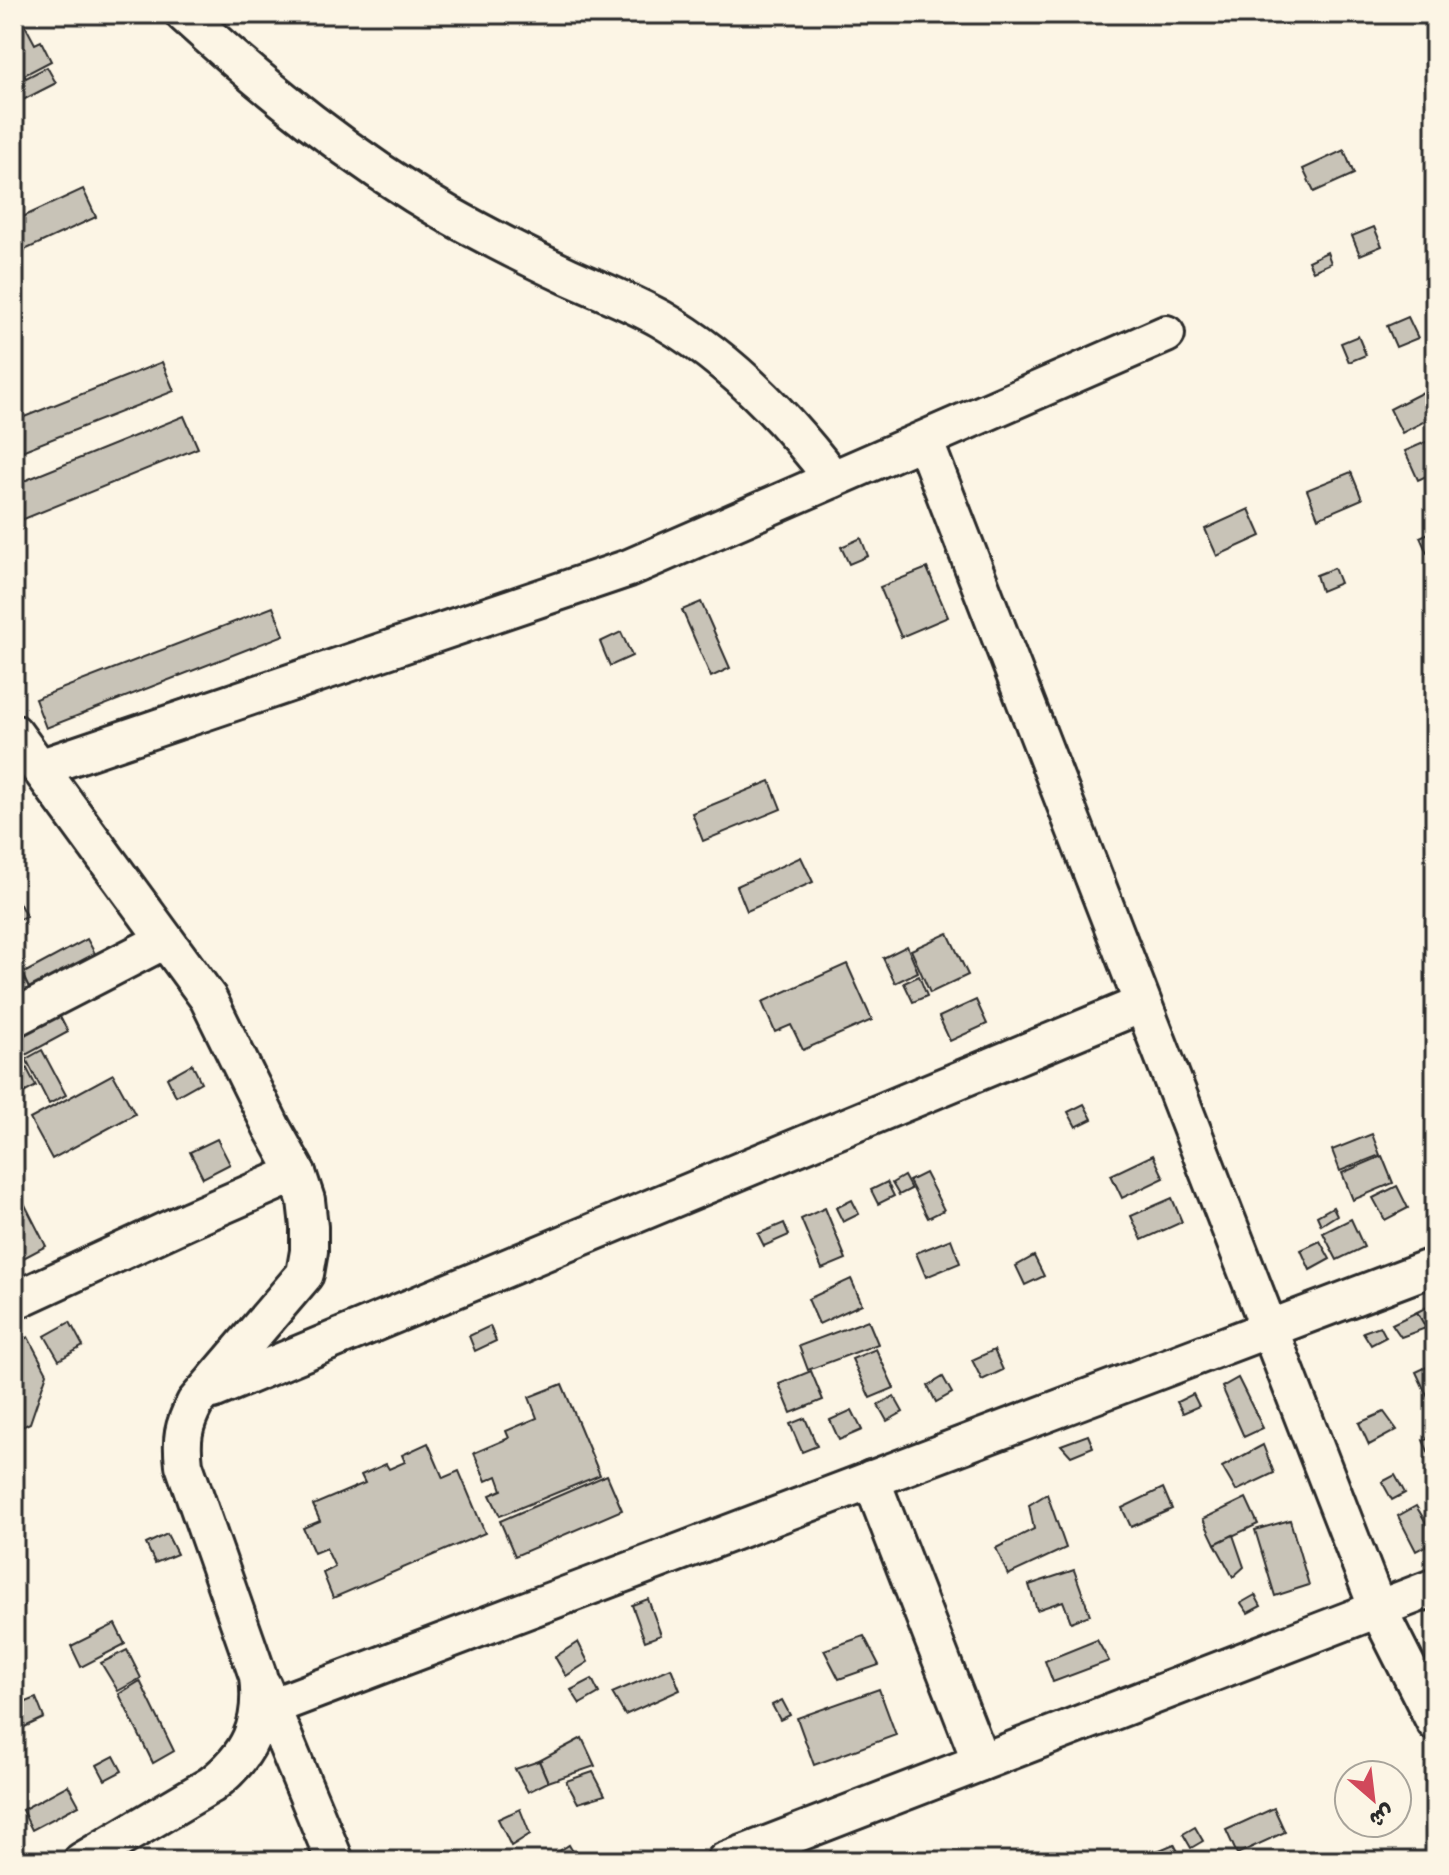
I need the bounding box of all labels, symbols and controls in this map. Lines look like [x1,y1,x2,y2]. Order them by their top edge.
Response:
north arrow [1333,1759,1413,1839]
text: ش [1365,1798,1400,1836]

